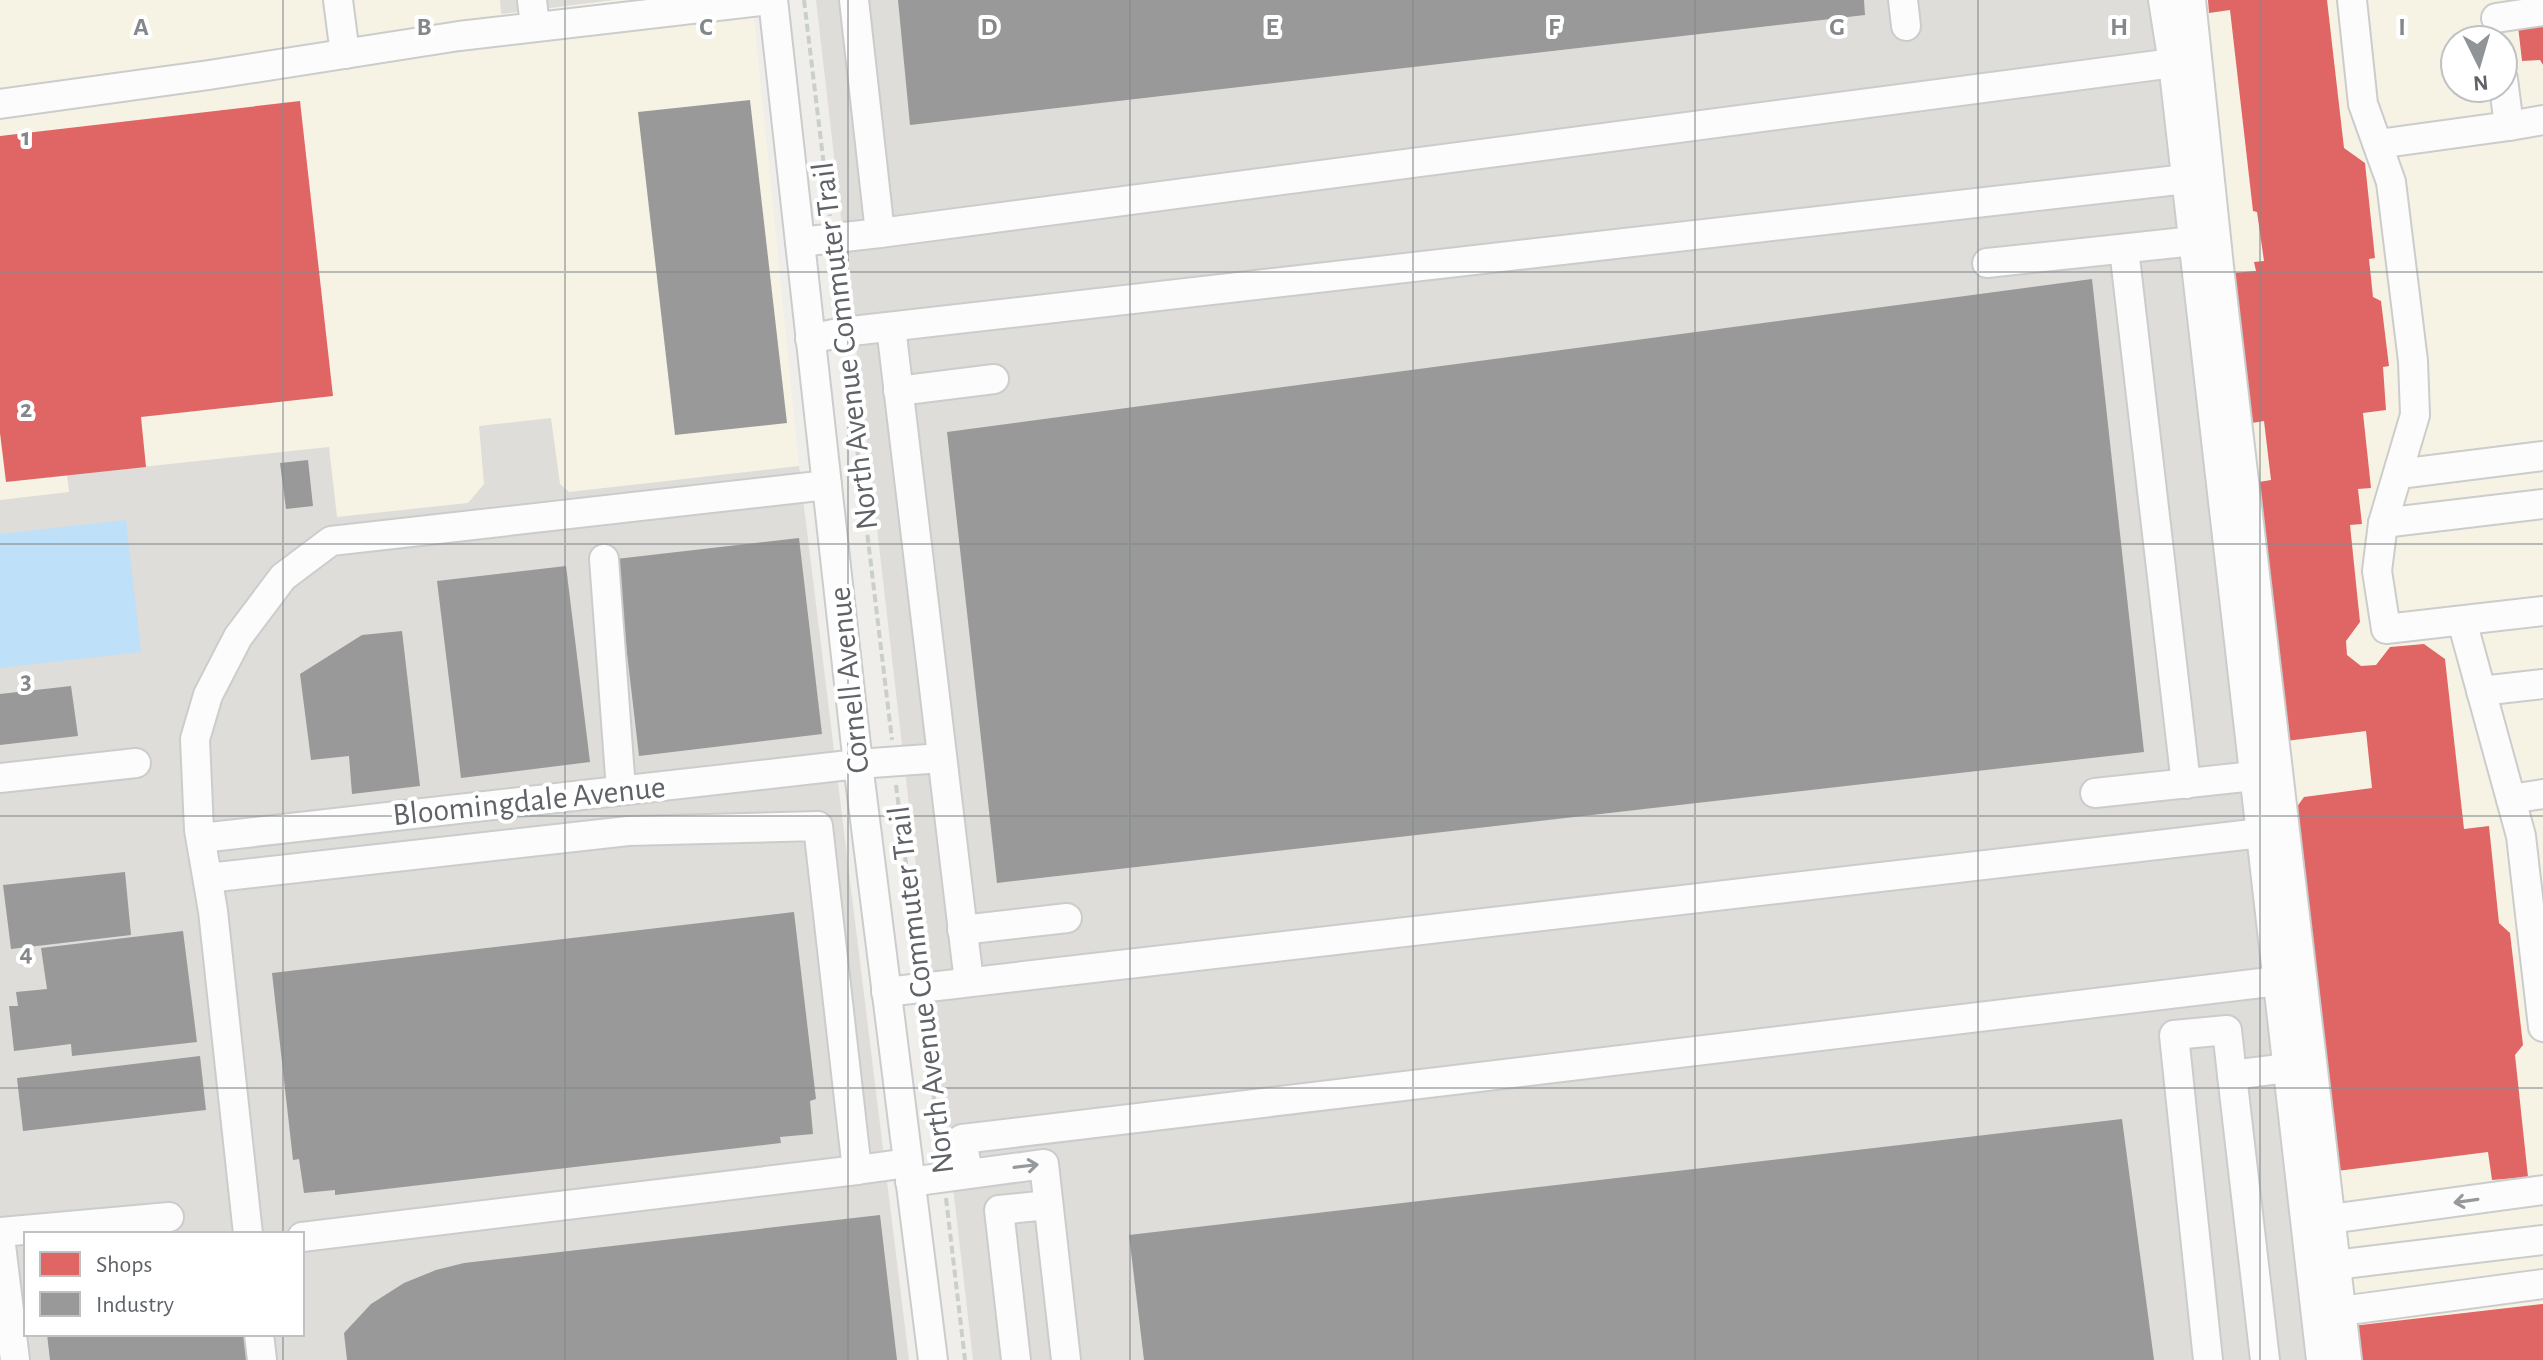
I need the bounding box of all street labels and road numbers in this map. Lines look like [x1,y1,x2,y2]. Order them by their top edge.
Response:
street label: North Avenue Commuter Trail [807,160,883,532]
street label: Cornell Avenue [823,585,875,775]
street label: Bloomingdale Avenue [391,771,667,831]
street label: North Avenue Commuter Trail [883,804,959,1176]

